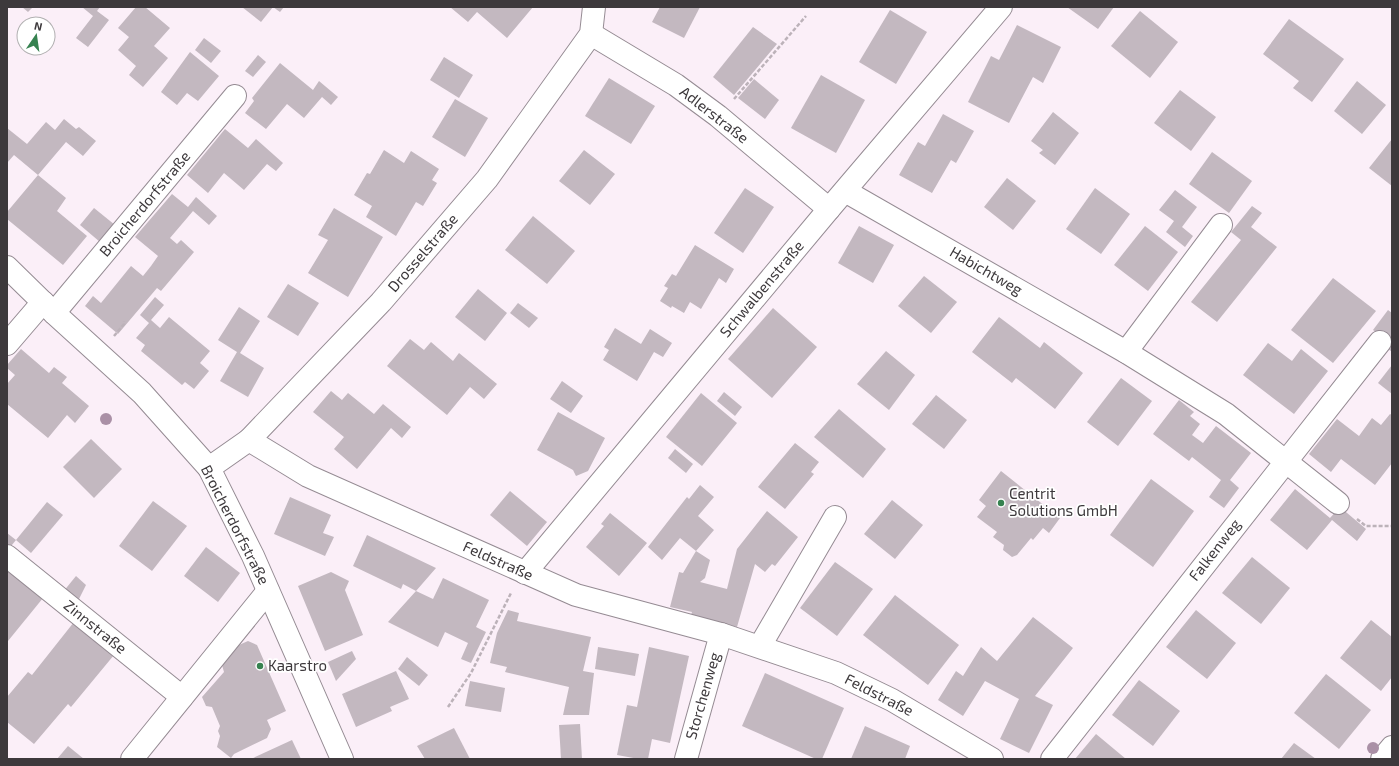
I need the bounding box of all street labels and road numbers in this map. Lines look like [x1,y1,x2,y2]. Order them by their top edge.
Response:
street label: Adlerstraße [677,82,753,147]
street label: Broicherdorfstraße [95,147,194,260]
street label: Drosselstraße [383,210,461,295]
street label: Schwalbenstraße [716,236,807,340]
street label: Habichtweg [947,242,1027,299]
street label: Broicherdorfstraße [198,462,274,587]
street label: Falkenweg [1185,514,1244,584]
street label: Feldstraße [461,537,536,584]
street label: Zinnstraße [61,596,131,657]
street label: Storchenweg [681,649,723,741]
street label: Feldstraße [842,669,917,719]

